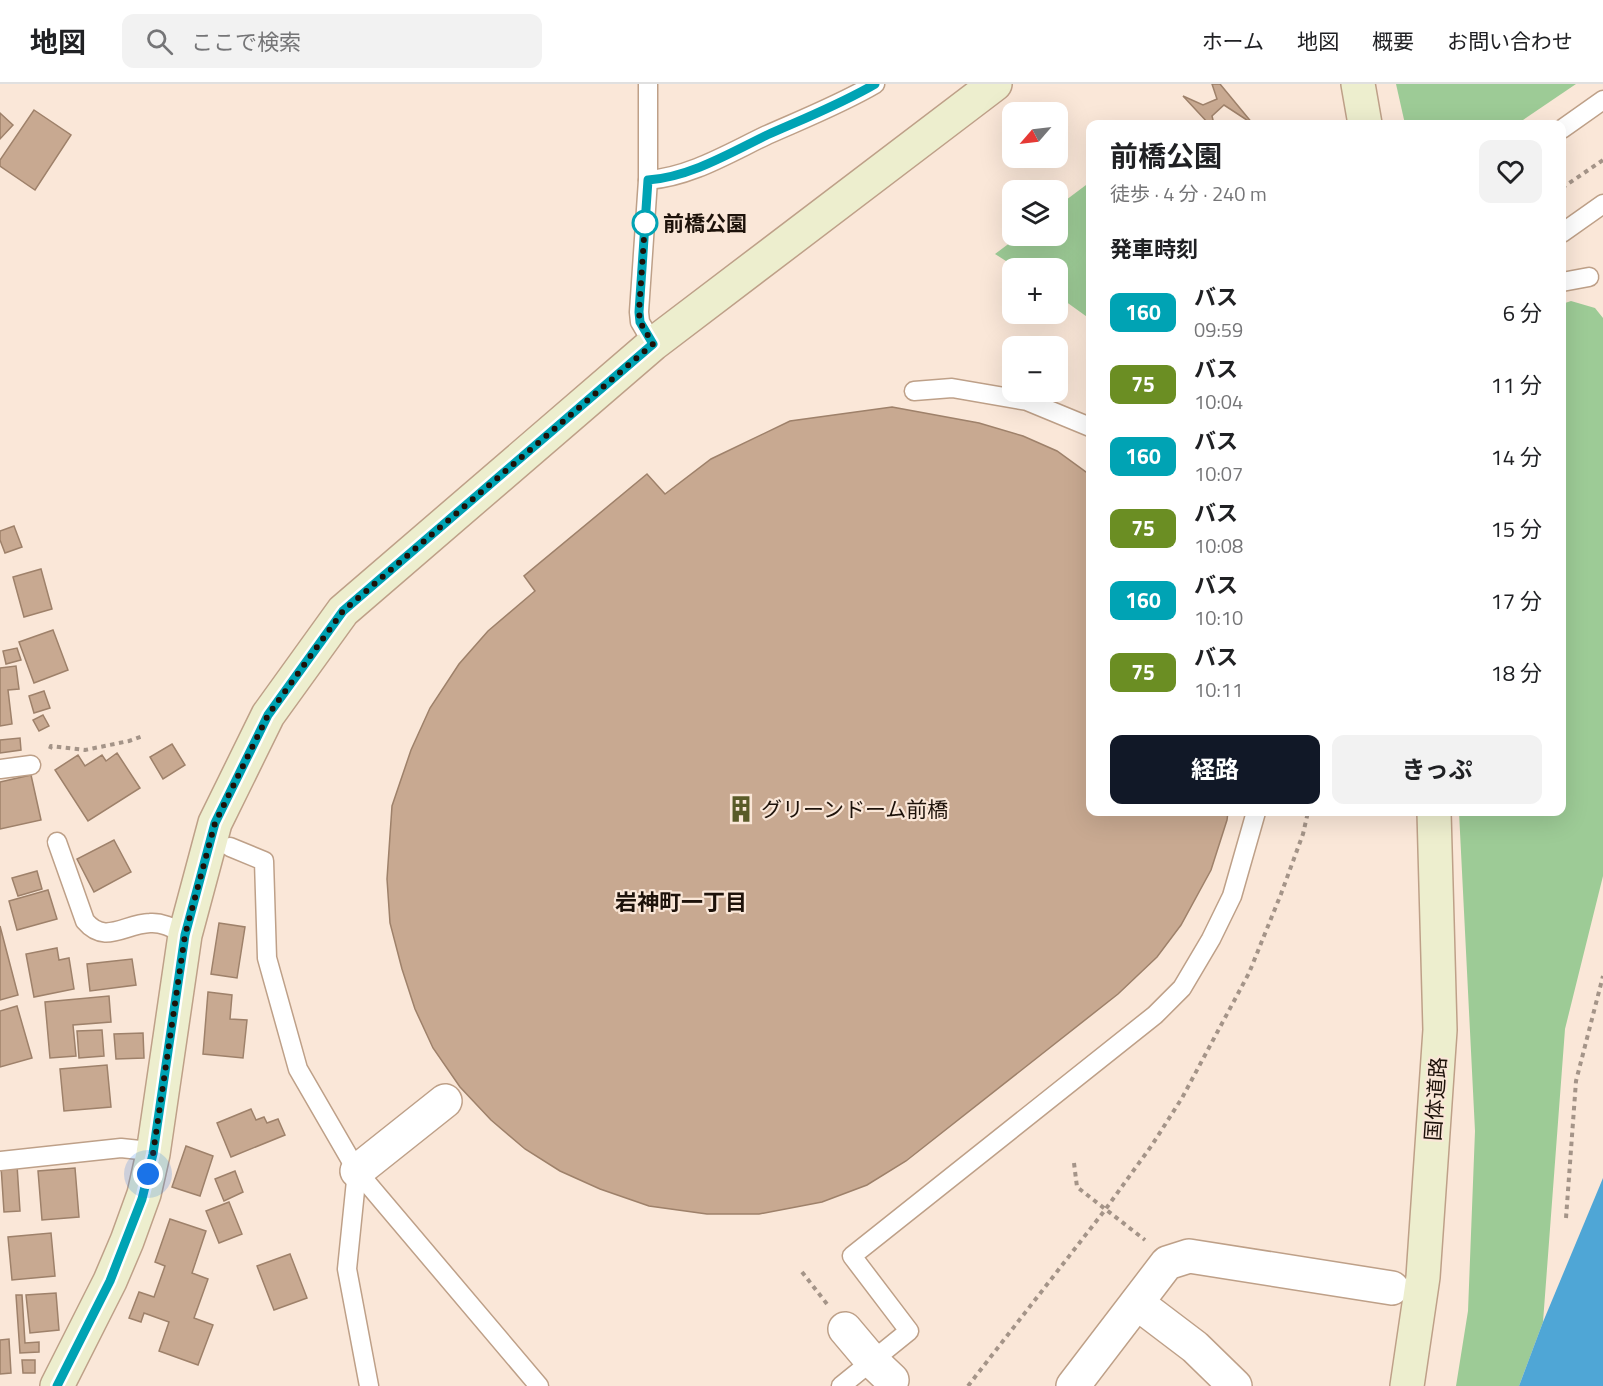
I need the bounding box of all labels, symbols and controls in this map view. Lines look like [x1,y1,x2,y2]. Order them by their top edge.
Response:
search box [122,14,542,68]
text: 地図 [30,20,86,63]
icon: search [143,25,176,58]
text: ここで検索 [191,25,301,59]
text: ホーム [1202,25,1264,57]
text: 地図 [1297,25,1339,57]
text: 概要 [1372,25,1414,57]
text: お問い合わせ [1447,25,1573,57]
north arrow [1002,102,1068,168]
map controls [1002,102,1068,402]
text: 前橋公園 [1110,134,1222,177]
button: heart [1479,140,1542,203]
text: 徒歩 · 4 分 · 240 m [1110,178,1267,209]
button: layers [1002,180,1068,246]
place label: 前橋公園 [663,207,747,239]
marker: 前橋公園 [632,210,658,236]
text: 発車時刻 [1110,232,1198,266]
button: + [1002,258,1068,324]
text: バス [1194,280,1238,314]
text: 160 [1125,296,1161,328]
text: 6 分 [1503,296,1542,330]
text: 09:59 [1194,314,1243,345]
button: − [1002,336,1068,402]
text: バス [1194,352,1238,386]
text: 75 [1131,368,1155,400]
text: 11 分 [1491,368,1542,402]
text: 10:04 [1194,386,1243,417]
text: バス [1194,424,1238,458]
text: 160 [1125,440,1161,472]
text: 14 分 [1491,440,1542,474]
text: 10:07 [1194,458,1243,489]
text: バス [1194,496,1238,530]
text: 75 [1131,512,1155,544]
text: 15 分 [1491,512,1542,546]
text: 10:08 [1194,530,1243,561]
text: バス [1194,568,1238,602]
text: 160 [1125,584,1161,616]
text: 17 分 [1491,584,1542,618]
text: 10:10 [1194,602,1243,633]
text: バス [1194,640,1238,674]
text: 75 [1131,656,1155,688]
text: 18 分 [1491,656,1542,690]
text: 10:11 [1194,674,1243,705]
button: 経路 [1110,735,1320,804]
button: きっぷ [1332,735,1542,804]
place label: グリーンドーム前橋 [761,793,948,825]
building icon: グリーンドーム前橋 [726,794,756,824]
district label: 岩神町一丁目 [615,885,747,919]
street label: 国体道路 [1416,1056,1454,1142]
your location [133,1159,163,1189]

